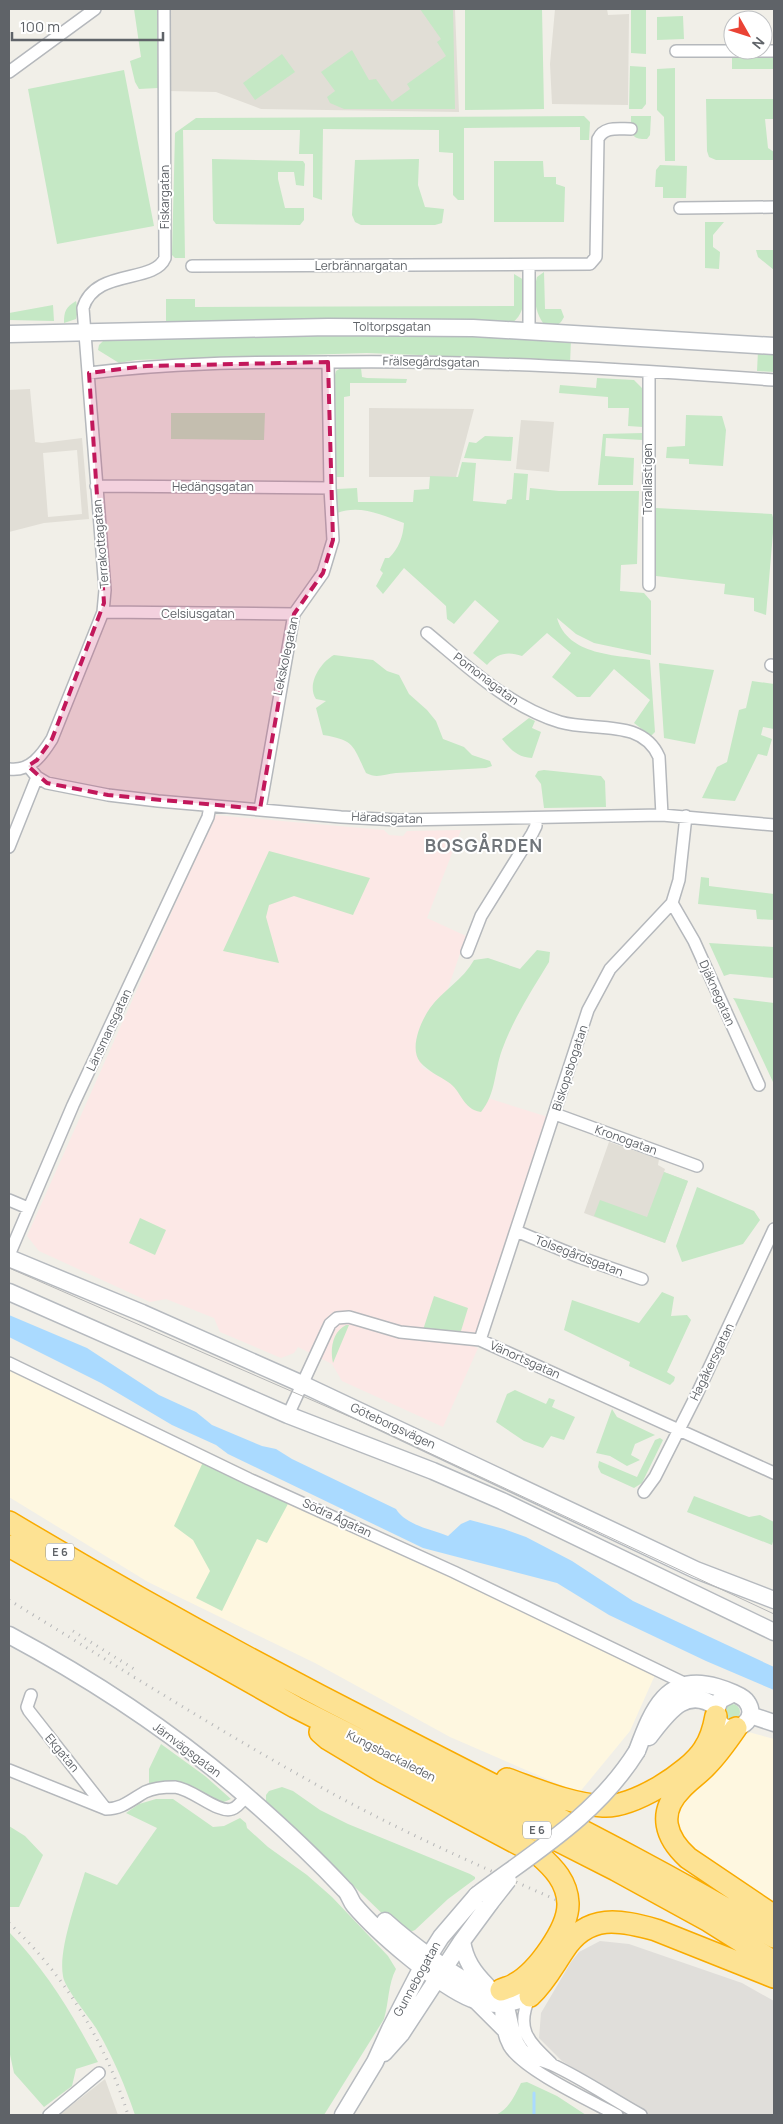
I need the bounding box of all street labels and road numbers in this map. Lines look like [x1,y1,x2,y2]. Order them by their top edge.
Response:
street label: Fiskargatan [156,165,173,229]
street label: Lerbrännargatan [315,257,407,274]
street label: Toltorpsgatan [353,318,431,335]
street label: Frälsegårdsgatan [383,352,479,371]
street label: Torallastigen [639,443,656,515]
street label: Hedängsgatan [172,478,254,495]
street label: Terrakottagatan [88,499,113,589]
street label: Celsiusgatan [161,605,235,622]
street label: Lekskolegatan [269,615,302,697]
street label: Pomonagatan [450,648,522,709]
street label: Häradsgatan [351,808,423,827]
street label: Djäknegatan [695,957,739,1028]
street label: Länsmansgatan [82,986,135,1074]
street label: Biskopsbogatan [548,1023,591,1113]
street label: Kronogatan [593,1120,660,1159]
street label: Tolsegårdsgatan [533,1231,626,1280]
street label: Hagåkersgatan [685,1320,738,1403]
street label: Vänortsgatan [487,1336,563,1383]
street label: Göteborgsvägen [348,1398,439,1453]
street label: Södra Ågatan [300,1494,375,1541]
road number: E 6 [46,1544,74,1560]
street label: Järnvägsgatan [149,1718,225,1781]
street label: Kungsbackaleden [344,1726,439,1785]
street label: Ekgatan [41,1730,83,1775]
road number: E 6 [523,1822,551,1838]
street label: Gunnebogatan [389,1938,444,2019]

